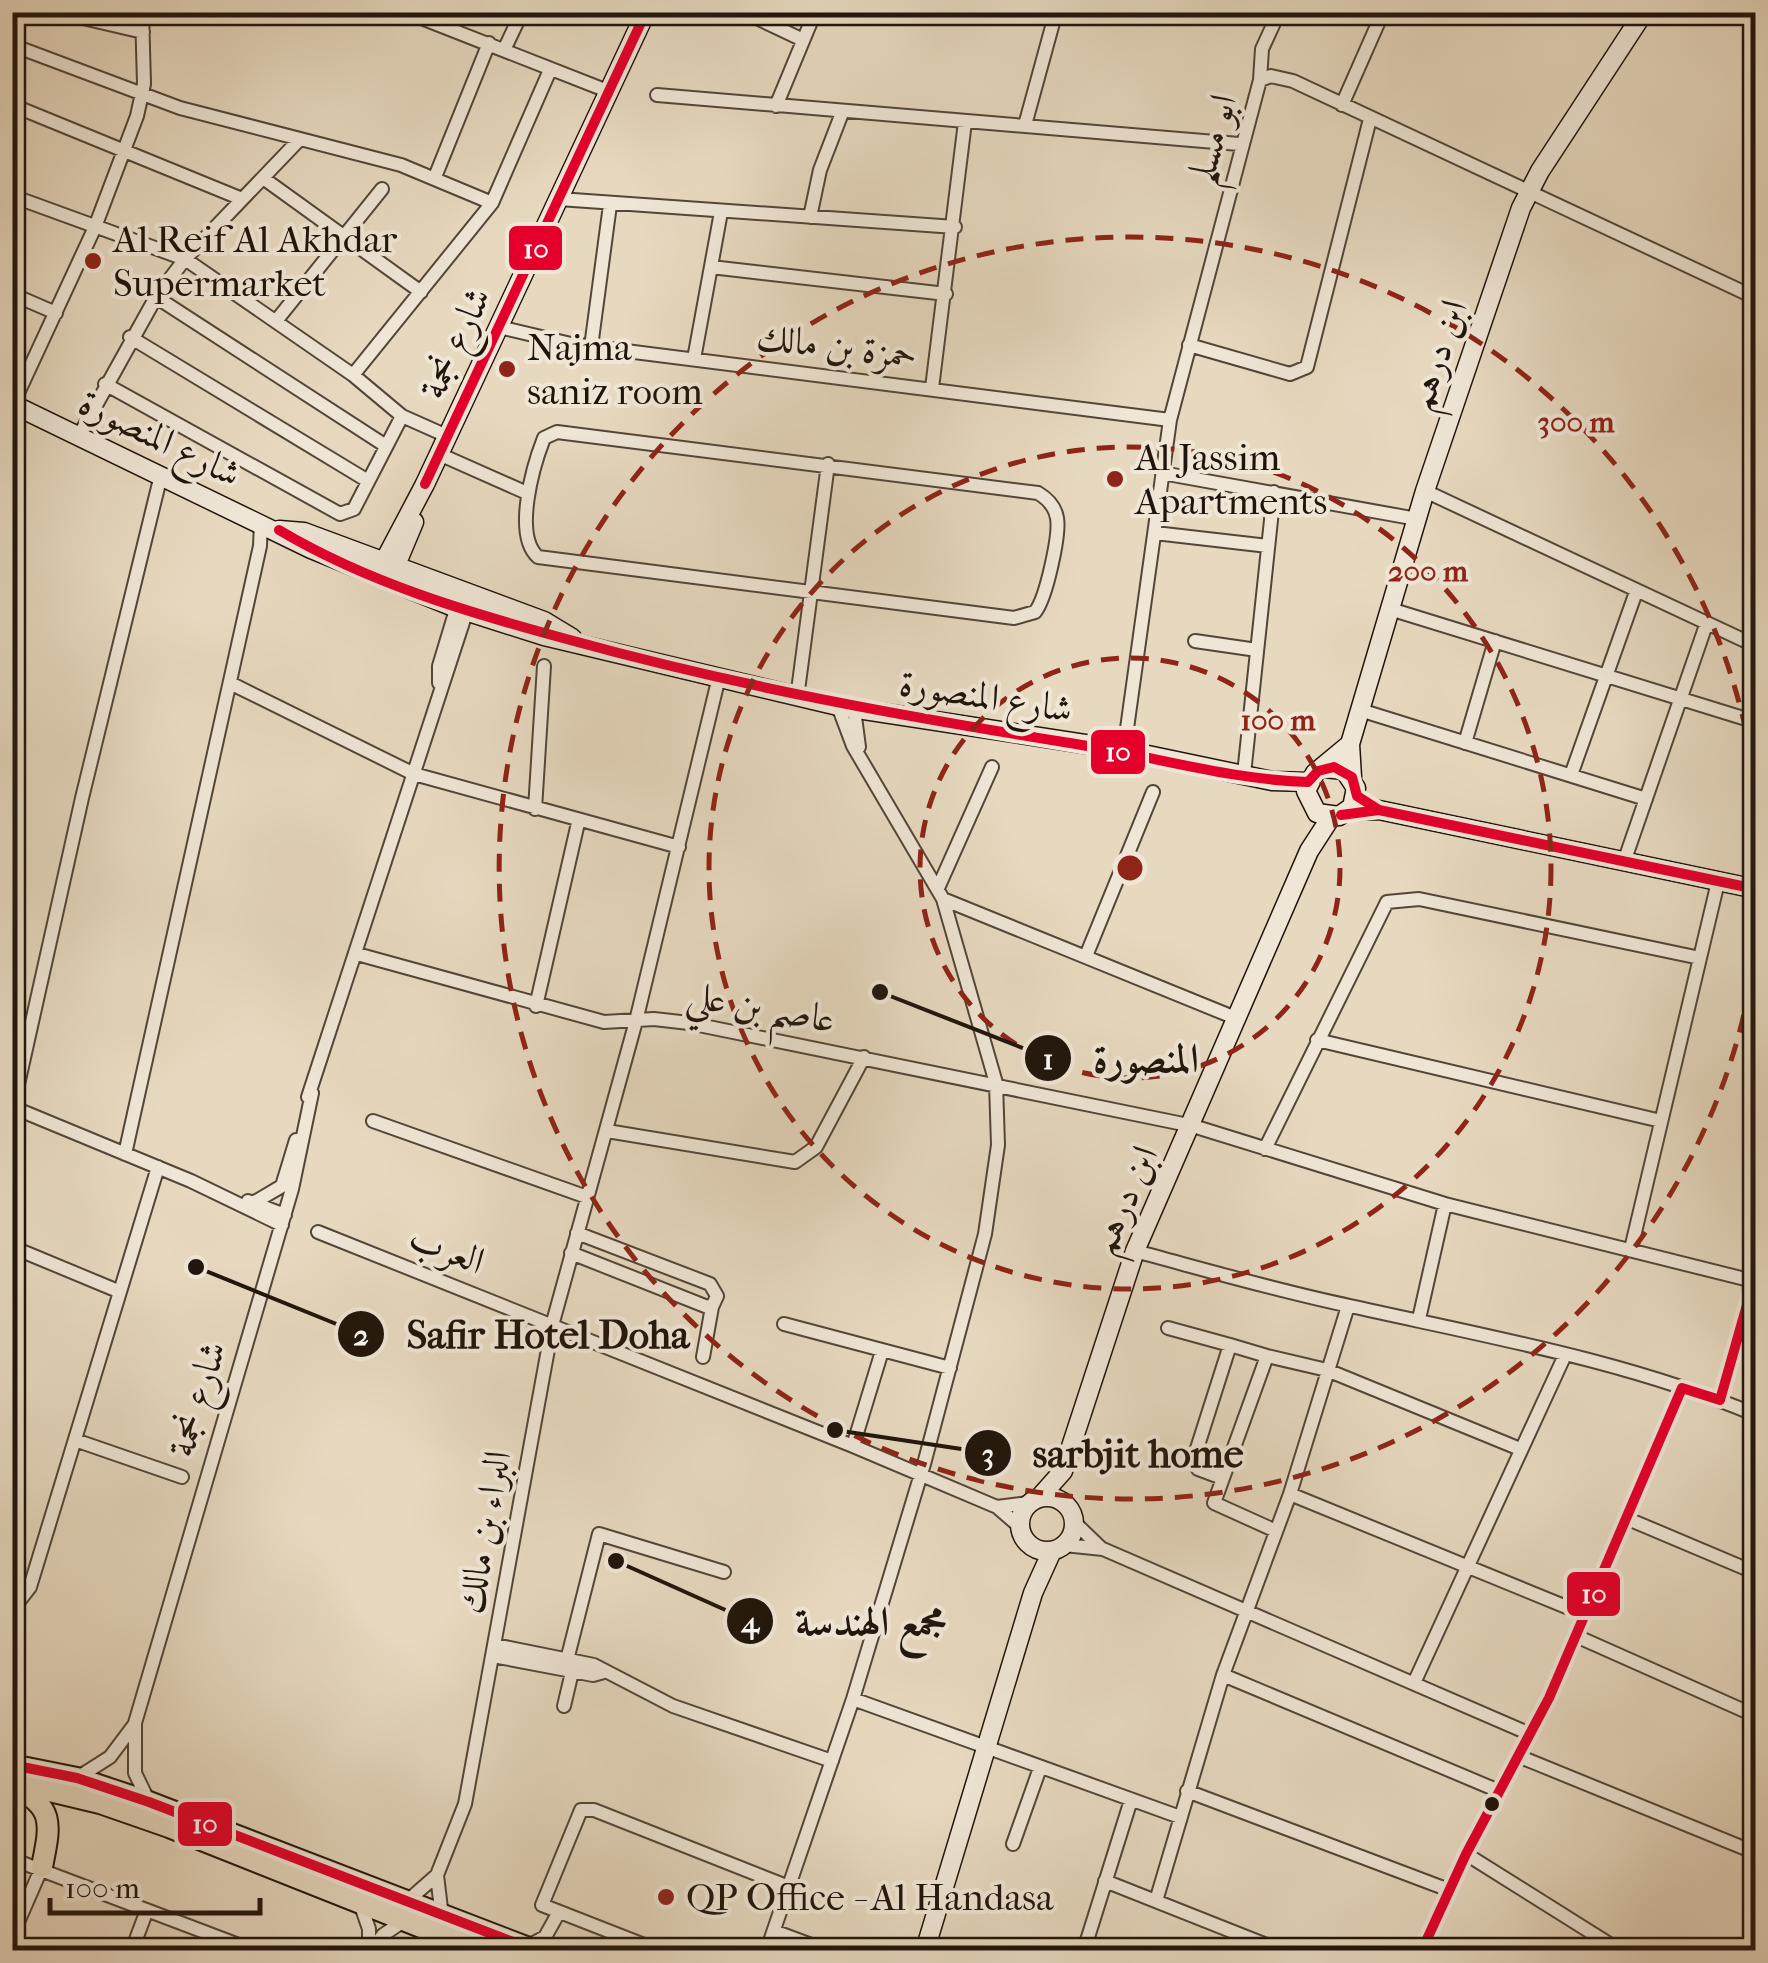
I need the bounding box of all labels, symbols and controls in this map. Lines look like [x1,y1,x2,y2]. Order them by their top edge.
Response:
street label: ابو مسلم [1178,89,1261,193]
place label: Al Reif Al Akhdar Supermarket [111,217,398,306]
line badge: 10 [507,224,564,272]
text: 10 [523,232,549,265]
marker: Al Reif Al Akhdar Supermarket [82,250,104,272]
street label: شارع نجمة [410,280,508,409]
street label: ابن درهم [1397,294,1489,420]
street label: حمزة بن مالك [754,314,920,379]
place label: Najma saniz room [527,325,703,414]
marker: Najma saniz room [496,358,518,380]
street label: شارع المنصورة [68,379,248,504]
text: 300 m [1538,405,1615,440]
place label: Al Jassim Apartments [1133,435,1327,524]
marker: Al Jassim Apartments [1104,468,1126,490]
text: 200 m [1388,554,1469,589]
street label: شارع المنصورة [895,660,1076,740]
text: 100 m [1240,703,1317,738]
line badge: 10 [1089,728,1147,776]
text: 10 [1105,735,1131,768]
centre of rings [1112,850,1148,886]
street label: عاصم بن علي [681,972,839,1057]
callout: المنصورة [1023,1023,1219,1093]
text: المنصورة [1093,1036,1199,1084]
text: 1 [1043,1042,1053,1077]
street label: ابن درهم [1080,1139,1180,1267]
street label: العرب [403,1214,491,1285]
callout: Safir Hotel Doha [336,1299,709,1369]
text: Safir Hotel Doha [406,1312,691,1358]
text: 2 [353,1318,369,1353]
street label: شارع نجمة [158,1336,243,1464]
callout: sarbjit home [963,1418,1264,1488]
text: sarbjit home [1033,1431,1244,1477]
text: 3 [982,1437,994,1472]
street label: البراء بن مالك [448,1447,520,1617]
line badge: 10 [1565,1570,1622,1618]
text: 10 [1581,1577,1607,1610]
callout: مجمع الهندسة [725,1586,967,1656]
text: مجمع الهندسة [795,1599,947,1659]
text: 4 [740,1605,760,1641]
unlabelled marker [1482,1794,1502,1814]
line badge: 10 [176,1800,234,1848]
text: 10 [192,1807,218,1840]
scale bar [50,1853,260,1915]
text: 100 m [65,1871,140,1906]
place label: QP Office - Al Handasa [686,1875,1054,1920]
marker: QP Office - Al Handasa [655,1886,677,1908]

